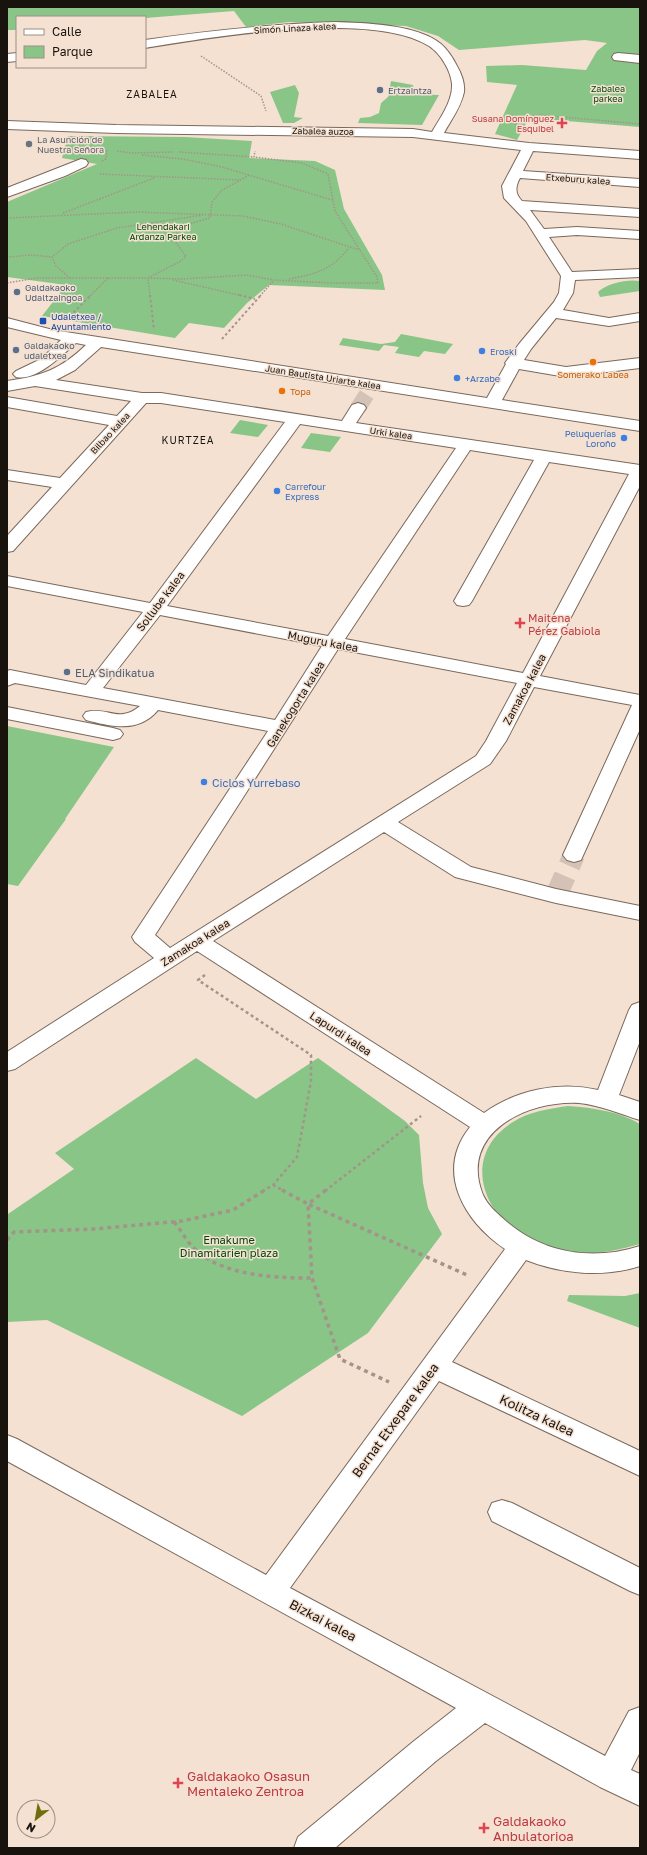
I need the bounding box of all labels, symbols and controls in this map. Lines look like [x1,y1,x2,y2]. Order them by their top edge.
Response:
legend [16,16,146,68]
street label: Simón Linaza kalea [253,20,337,36]
text: Calle [52,24,82,39]
text: Parque [52,44,93,59]
park label: Zabalea parkea [591,83,625,104]
marker: Ertzaintza [375,85,385,95]
place label: Ertzaintza [388,85,432,96]
district label: ZABALEA [126,88,178,100]
place label: Susana Domínguez Esquibel [472,113,554,134]
marker: Susana Domínguez Esquibel [557,118,567,128]
street label: Zabalea auzoa [292,125,354,137]
place label: La Asunción de Nuestra Señora [37,134,104,155]
marker: La Asunción de Nuestra Señora [24,139,34,149]
street label: Etxeburu kalea [545,171,611,187]
park label: Lehendakari Ardanza Parkea [129,221,197,242]
place label: Galdakaoko Udaltzaingoa [25,282,82,303]
marker: Galdakaoko Udaltzaingoa [12,287,22,297]
place label: Udaletxea / Ayuntamiento [51,311,111,332]
marker: Udaletxea / Ayuntamiento [38,316,48,326]
place label: Galdakaoko udaletxea [24,340,75,361]
marker: Galdakaoko udaletxea [11,345,21,355]
marker: Eroski [477,346,487,356]
place label: Eroski [490,346,517,357]
marker: Somerako Labea [588,357,598,367]
street label: Juan Bautista Uriarte kalea [264,362,382,392]
place label: Somerako Labea [557,369,629,380]
marker: +Arzabe [452,373,462,383]
place label: +Arzabe [465,373,500,384]
marker: Topa [277,386,287,396]
place label: Topa [290,386,311,397]
street label: Bilbao kalea [88,410,132,456]
street label: Urki kalea [369,425,413,441]
place label: Peluquerías Loroño [565,428,616,449]
marker: Peluquerías Loroño [619,433,629,443]
district label: KURTZEA [162,434,214,446]
place label: Carrefour Express [285,481,326,502]
marker: Carrefour Express [272,486,282,496]
street label: Sollube kalea [133,569,187,633]
place label: Maitena Pérez Gabiola [528,611,600,637]
marker: Maitena Pérez Gabiola [515,618,525,628]
street label: Muguru kalea [287,628,359,654]
street label: Zamakoa kalea [500,651,548,727]
street label: Ganekogorta kalea [263,658,327,750]
place label: ELA Sindikatua [75,666,154,679]
marker: ELA Sindikatua [62,667,72,677]
place label: Ciclos Yurrebaso [212,776,301,789]
marker: Ciclos Yurrebaso [199,777,209,787]
street label: Zamakoa kalea [158,916,232,968]
street label: Lapurdi kalea [308,1008,374,1058]
park label: Emakume Dinamitarien plaza [180,1233,278,1259]
street label: Bernat Etxepare kalea [348,1360,442,1480]
street label: Kolitza kalea [497,1391,577,1439]
street label: Bizkai kalea [287,1596,359,1644]
place label: Galdakaoko Osasun Mentaleko Zentroa [187,1768,310,1799]
marker: Galdakaoko Osasun Mentaleko Zentroa [172,1777,184,1789]
north arrow [16,1799,56,1839]
place label: Galdakaoko Anbulatorioa [493,1813,574,1844]
text: N [24,1820,38,1836]
marker: Galdakaoko Anbulatorioa [478,1822,490,1834]

